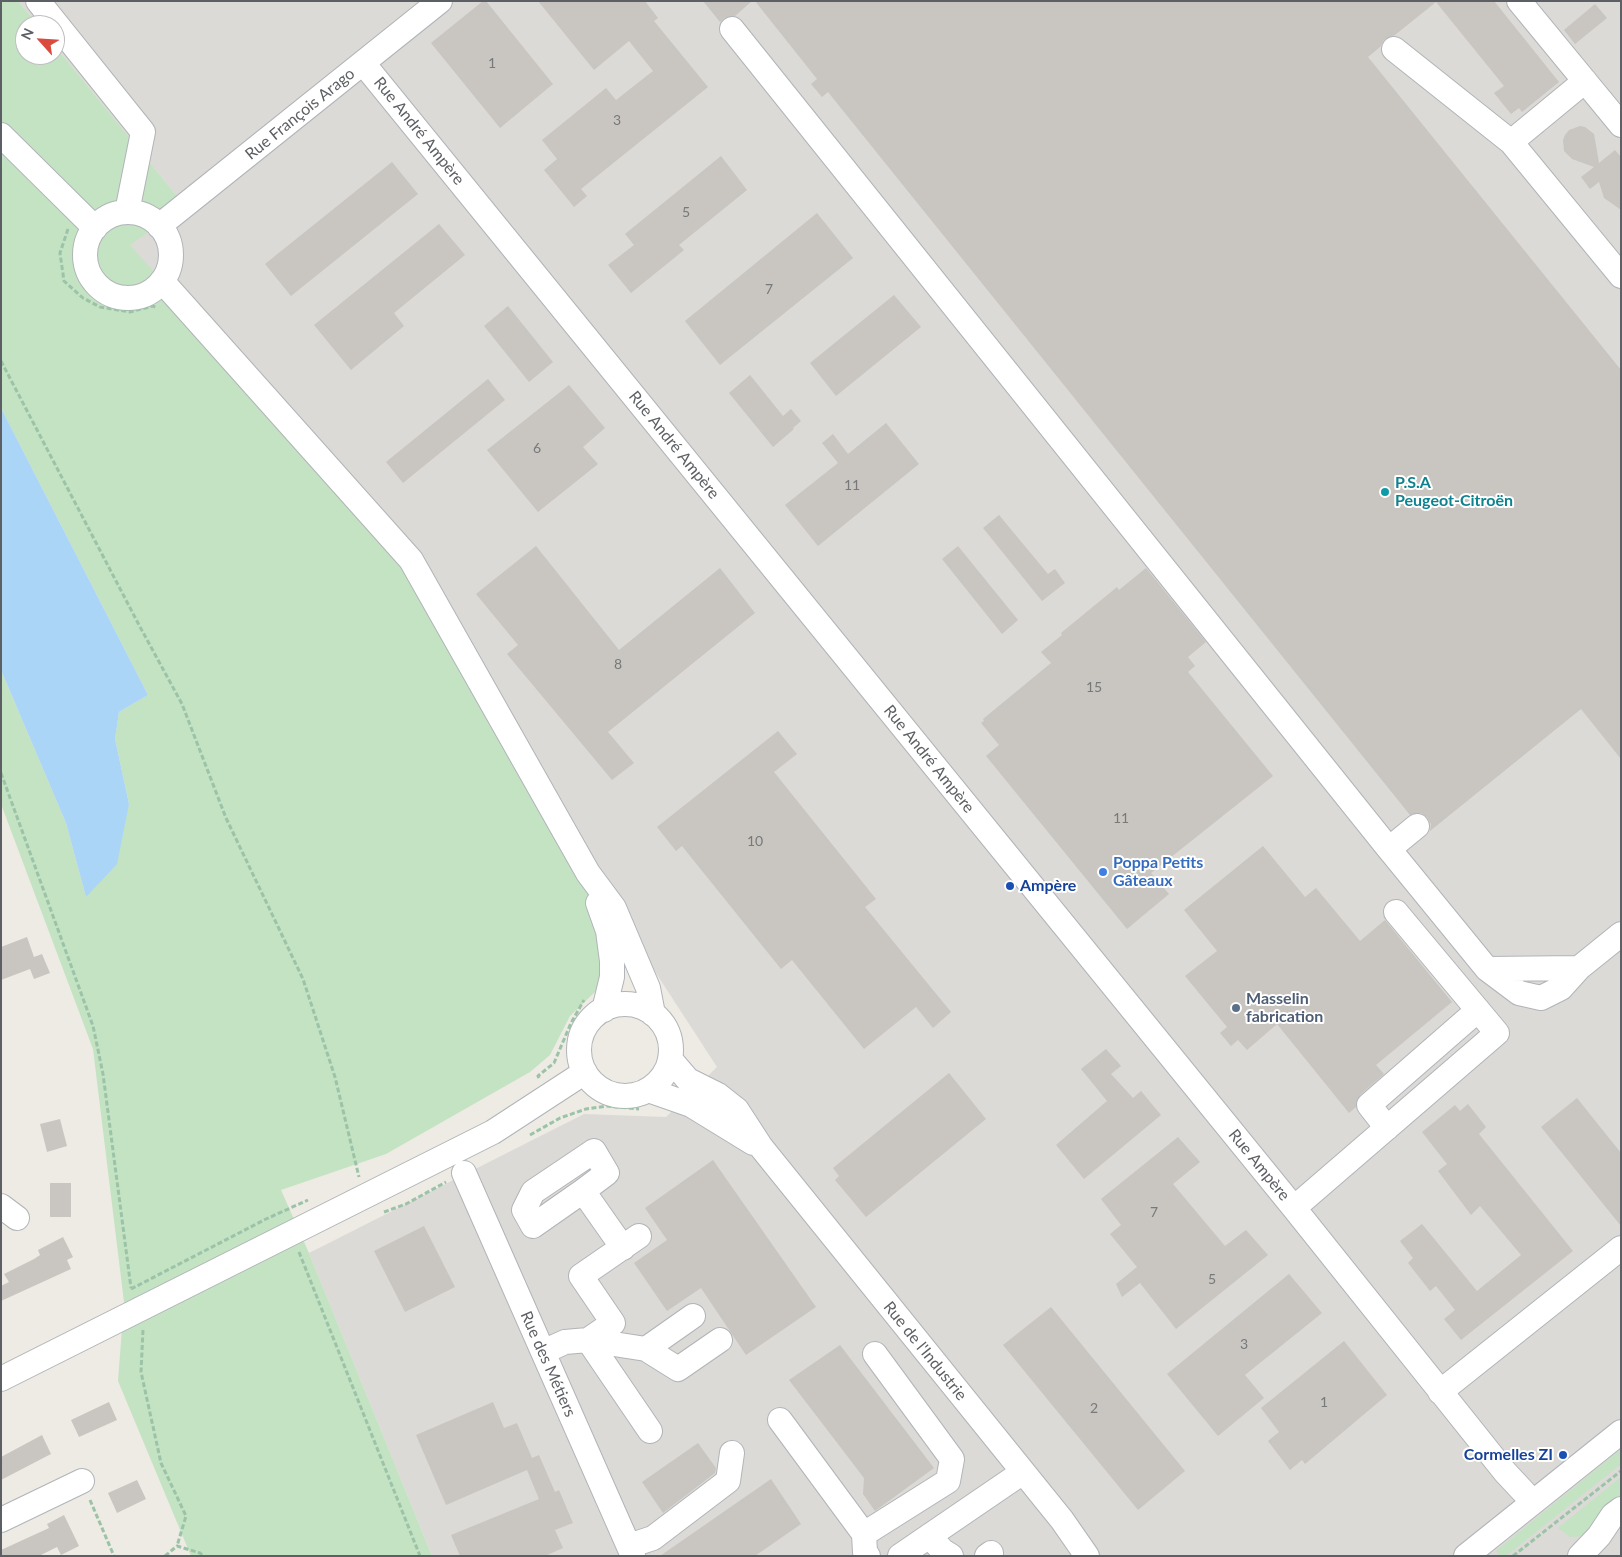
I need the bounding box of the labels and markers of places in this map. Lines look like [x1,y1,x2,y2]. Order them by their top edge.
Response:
place label: P.S.A Peugeot-Citroën [1395,473,1513,511]
marker: P.S.A Peugeot-Citroën [1379,486,1391,498]
place label: Poppa Petits Gâteaux [1113,853,1203,891]
marker: Poppa Petits Gâteaux [1097,866,1109,878]
place label: Ampère [1020,876,1076,896]
marker: Ampère [1004,880,1016,892]
place label: Masselin fabrication [1246,989,1323,1027]
marker: Masselin fabrication [1230,1002,1242,1014]
place label: Cormelles ZI [1464,1445,1553,1465]
marker: Cormelles ZI [1557,1449,1569,1461]

